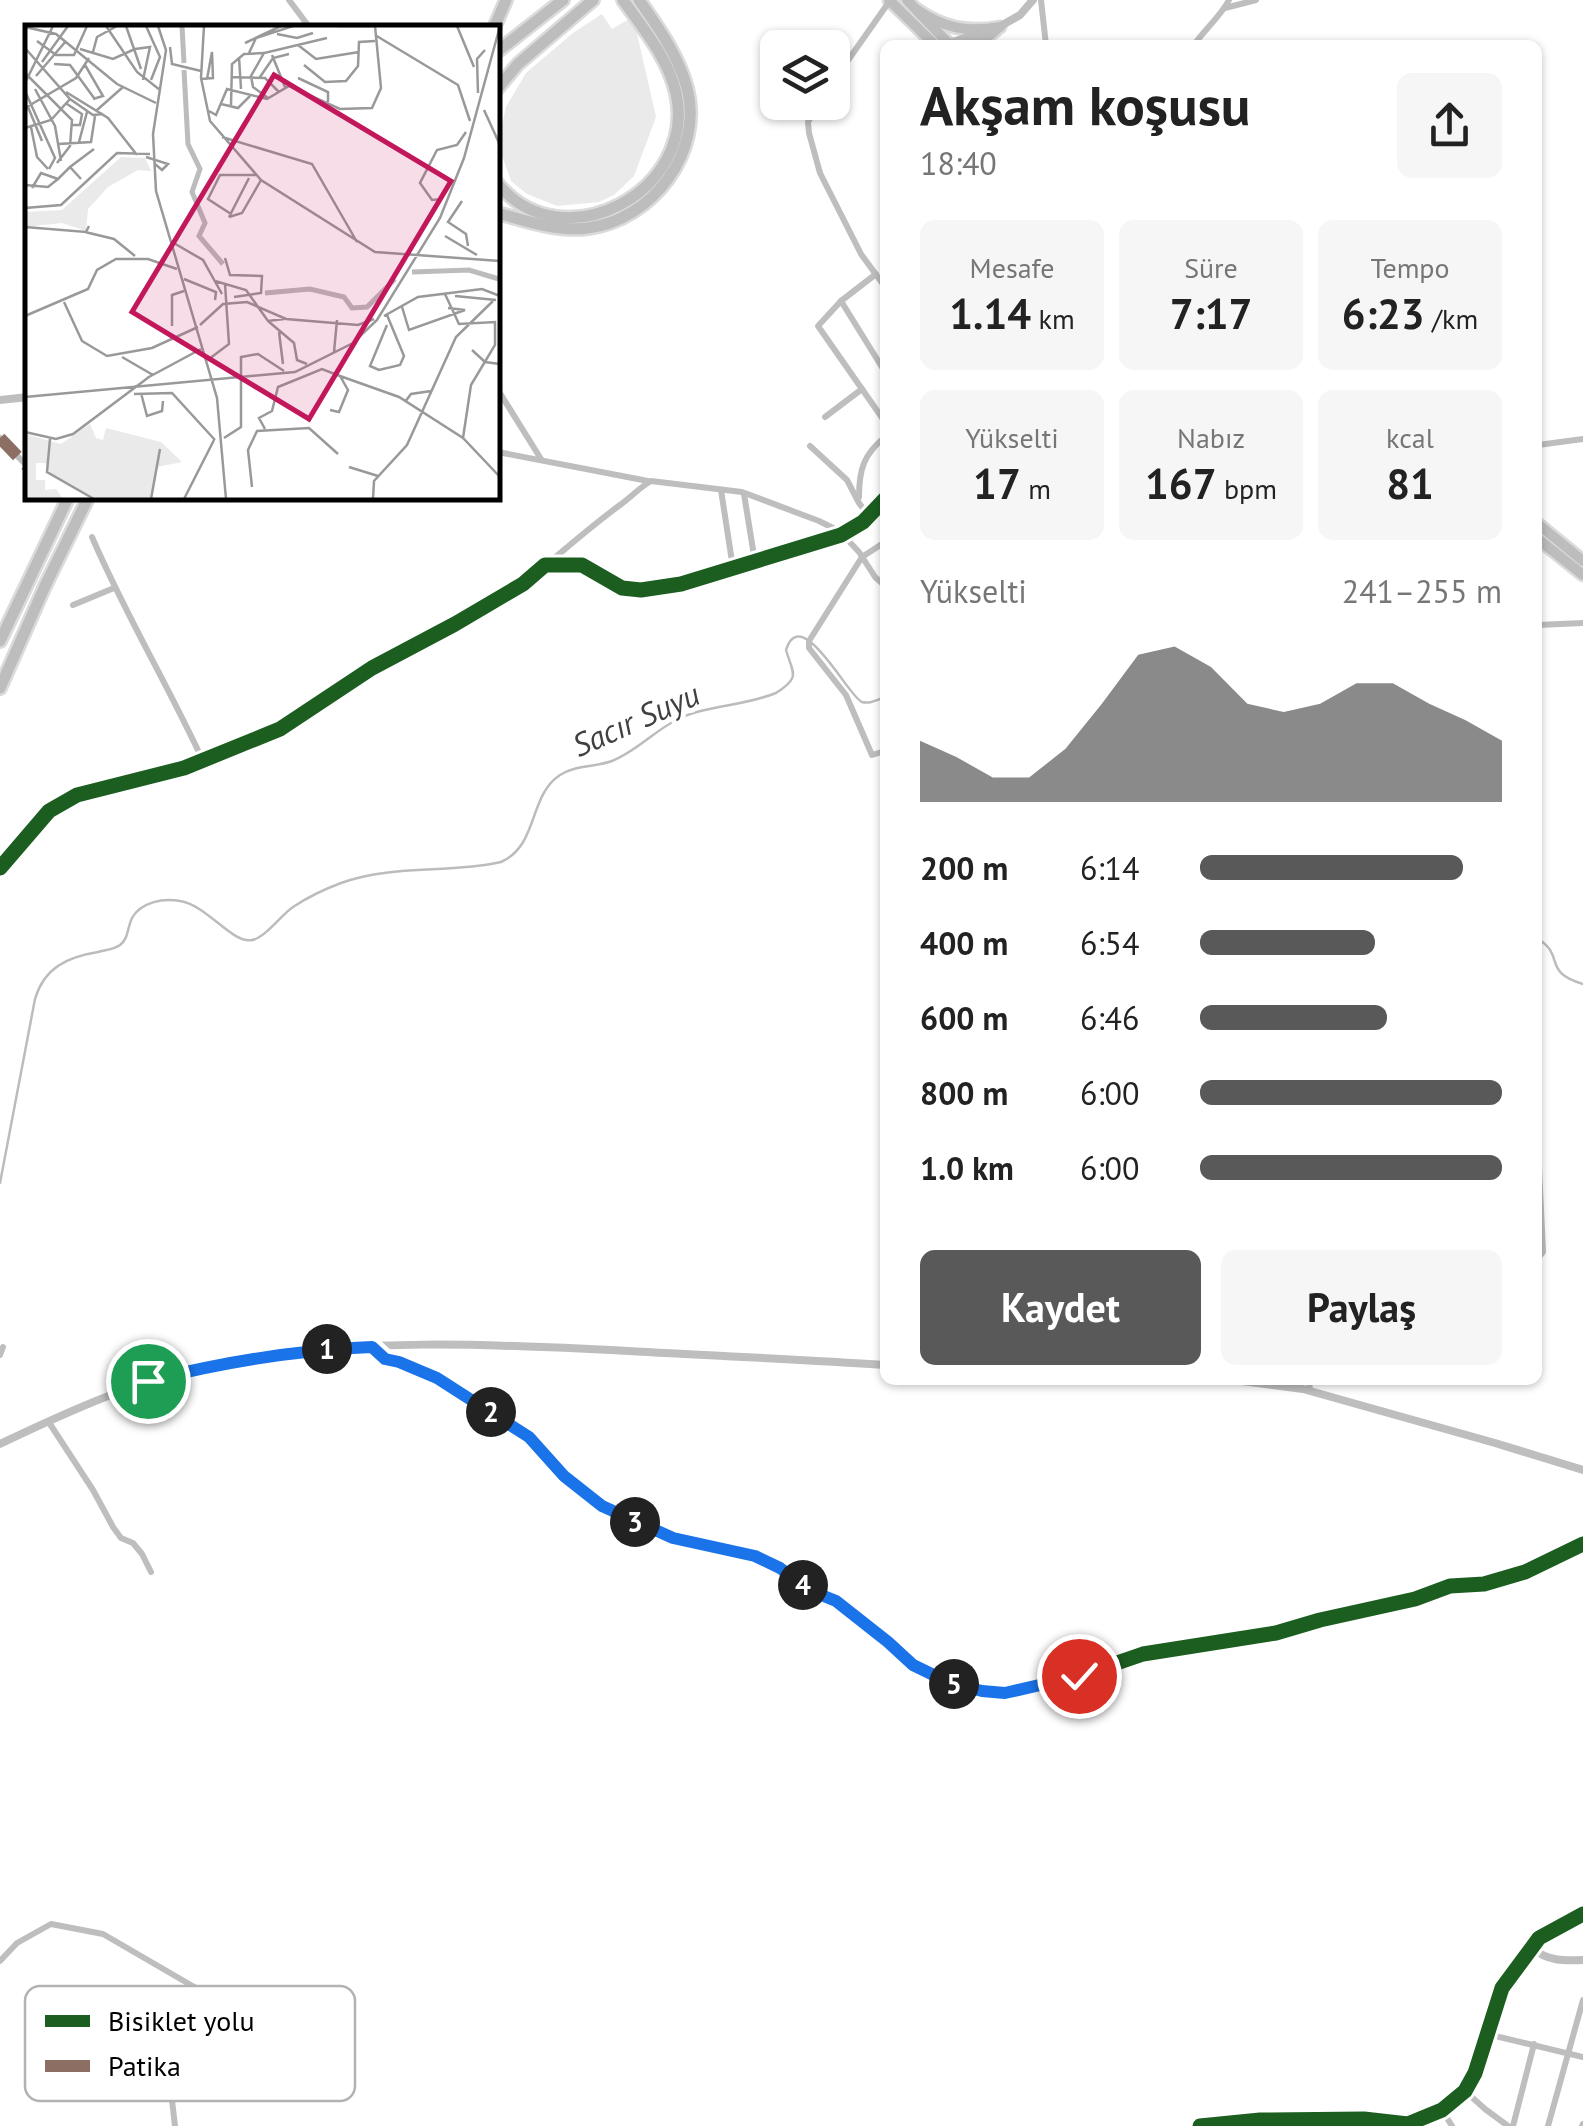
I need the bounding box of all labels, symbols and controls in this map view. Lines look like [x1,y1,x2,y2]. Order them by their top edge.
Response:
inset map [25,25,500,500]
map controls [760,30,850,120]
button: layers [760,30,850,120]
text: Akşam koşusu [920,69,1250,140]
button: share [1397,73,1502,178]
text: 18:40 [920,142,997,184]
text: Mesafe [970,249,1054,286]
text: Süre [1184,249,1238,286]
text: Tempo [1370,249,1450,286]
text: 1.14 [949,286,1031,341]
text: 7:17 [1170,286,1252,341]
text: 6:23 [1342,286,1425,341]
text: km [1031,300,1075,337]
text: /km [1425,300,1478,337]
text: Yükselti [965,419,1059,456]
text: Nabız [1177,419,1245,456]
text: kcal [1386,419,1434,456]
text: 17 [973,456,1021,511]
text: 167 [1145,456,1216,511]
text: 81 [1386,456,1434,511]
text: m [1021,470,1051,507]
text: bpm [1216,470,1277,507]
text: Yükselti [920,570,1027,612]
text: 241–255 m [1342,570,1502,612]
water label: Sacır Suyu [565,672,706,766]
text: 200 m [920,847,1008,889]
text: 6:14 [1080,847,1139,889]
text: 400 m [920,922,1008,964]
text: 6:54 [1080,922,1139,964]
text: 600 m [920,997,1008,1039]
text: 6:46 [1080,997,1139,1039]
text: 800 m [920,1072,1008,1114]
text: 6:00 [1080,1072,1139,1114]
text: 1.0 km [920,1147,1014,1189]
text: 6:00 [1080,1147,1139,1189]
button: Kaydet [920,1250,1201,1365]
button: Paylaş [1221,1250,1502,1365]
pin: 1 [302,1324,352,1374]
text: 1 [319,1330,335,1367]
pin [106,1339,191,1424]
icon: arrive [121,1354,176,1409]
pin: 2 [466,1387,516,1437]
text: 2 [483,1393,499,1430]
pin: 3 [610,1497,660,1547]
text: 3 [627,1503,643,1540]
pin: 4 [778,1560,828,1610]
text: 4 [795,1566,811,1603]
pin [1037,1634,1122,1719]
icon: check [1052,1649,1107,1704]
pin: 5 [929,1659,979,1709]
text: 5 [946,1665,962,1702]
legend [25,1986,355,2101]
text: Bisiklet yolu [108,2002,255,2039]
text: Patika [108,2047,181,2084]

